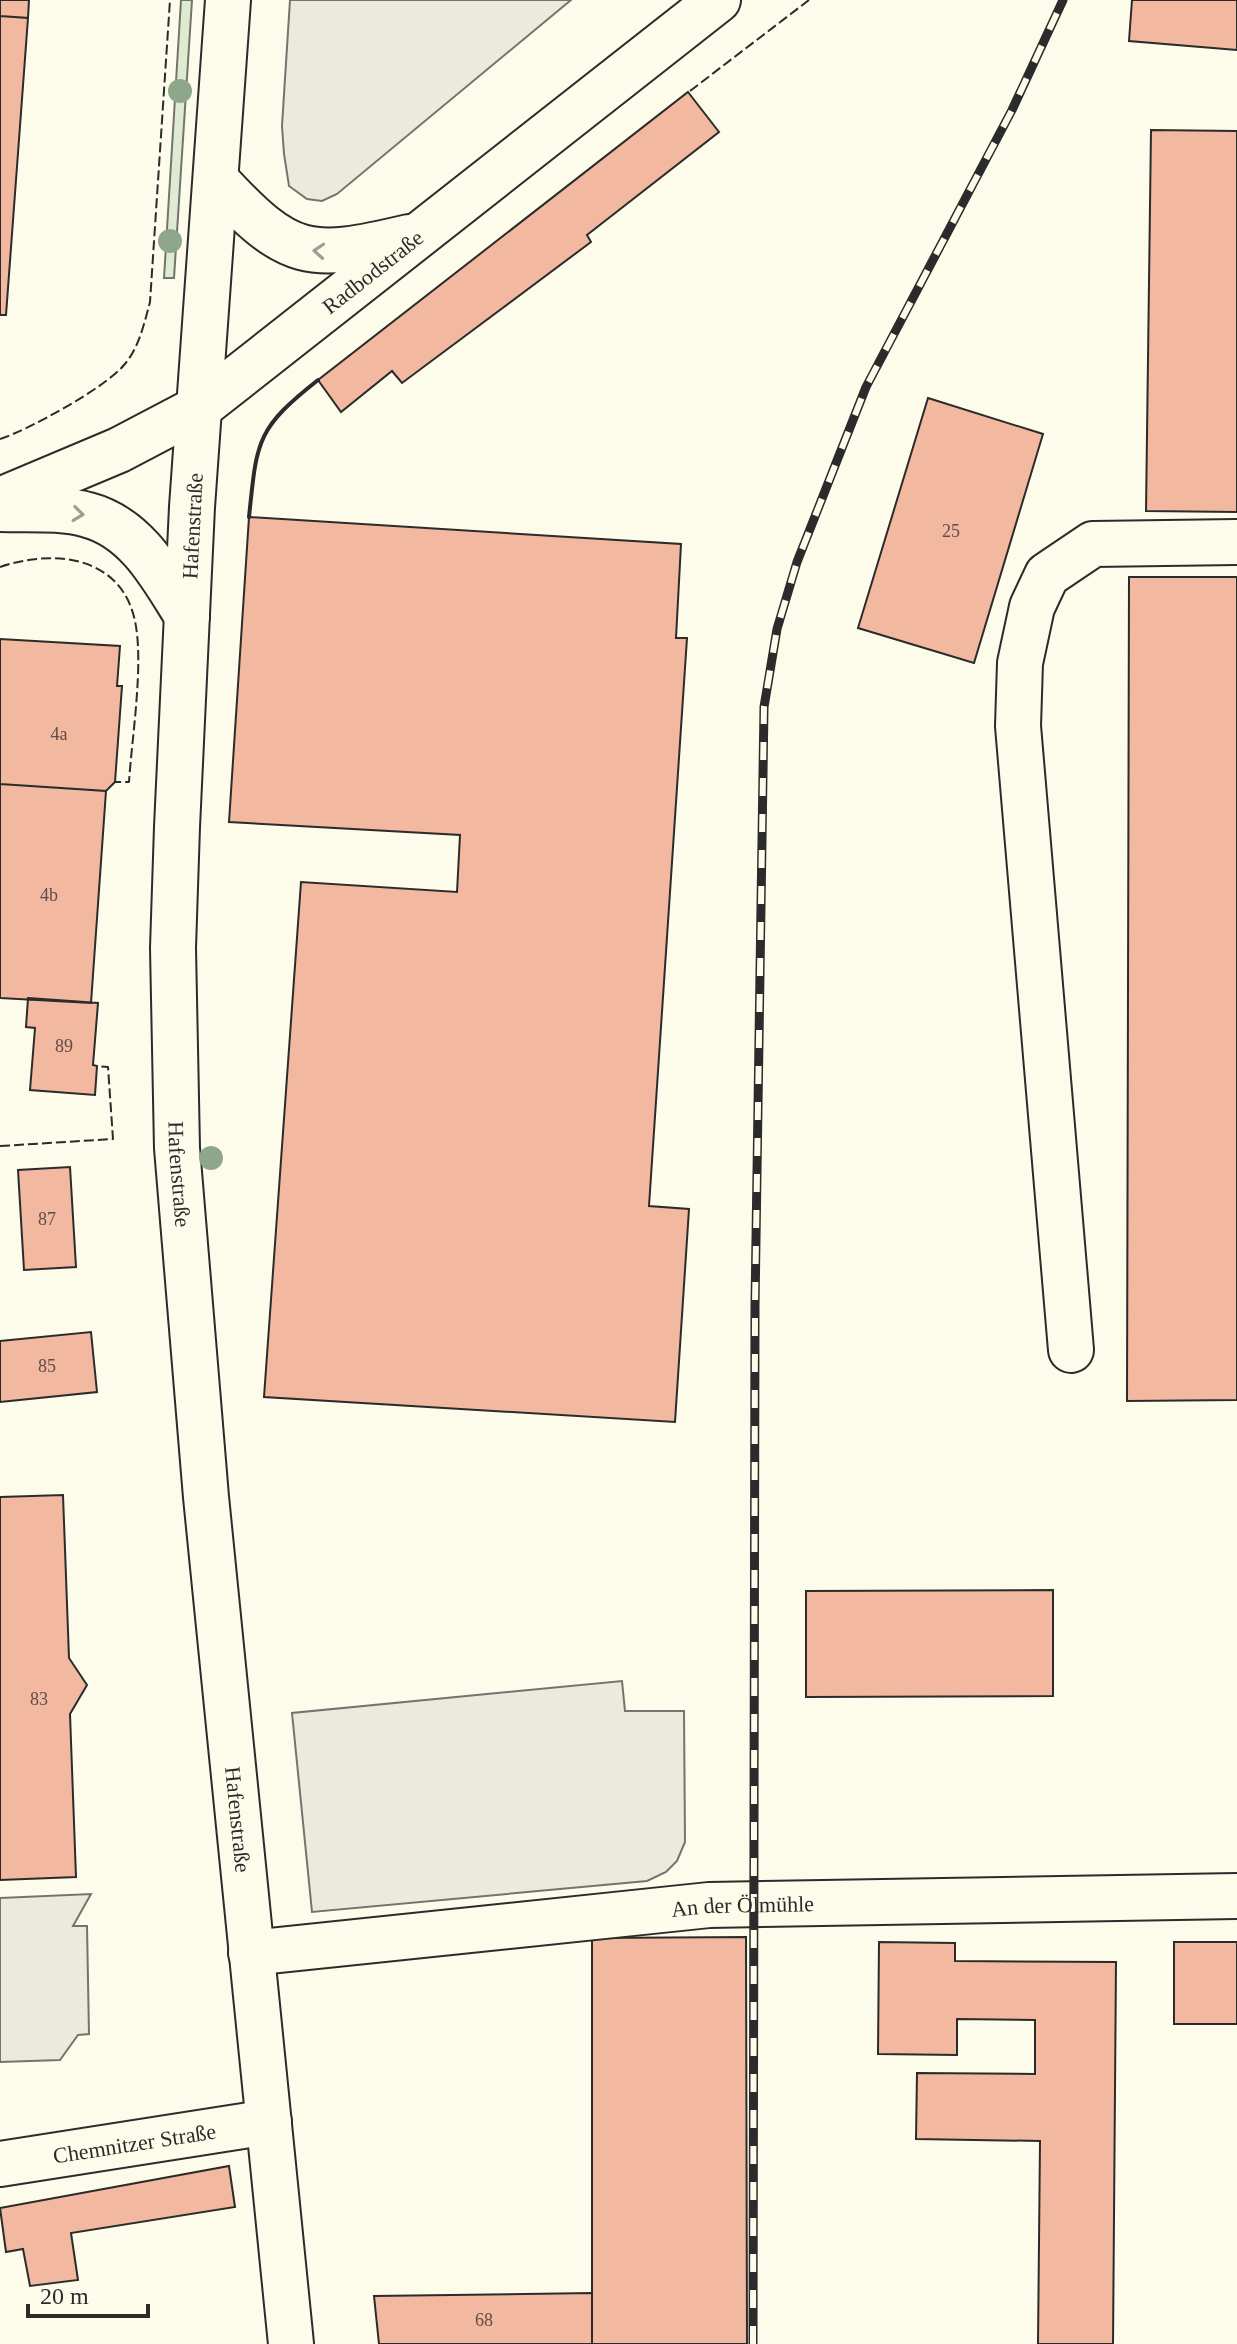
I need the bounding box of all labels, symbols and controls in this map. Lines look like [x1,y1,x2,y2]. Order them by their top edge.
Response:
street label: Radbodstraße [317,225,428,319]
one-way arrow [313,243,326,260]
street label: Hafenstraße [177,472,208,580]
one-way arrow [71,505,84,522]
house number: 25 [942,521,960,541]
house number: 4a [51,724,68,744]
house number: 4b [40,885,58,905]
house number: 89 [55,1036,73,1056]
street label: Hafenstraße [163,1121,196,1228]
house number: 87 [38,1209,56,1229]
house number: 85 [38,1356,56,1376]
house number: 83 [30,1689,48,1709]
street label: Hafenstraße [220,1765,256,1874]
street label: An der Ölmühle [670,1891,814,1922]
street label: Chemnitzer Straße [51,2118,218,2169]
scale bar [28,2268,148,2318]
text: 20 m [40,2283,89,2309]
house number: 68 [475,2310,493,2330]

